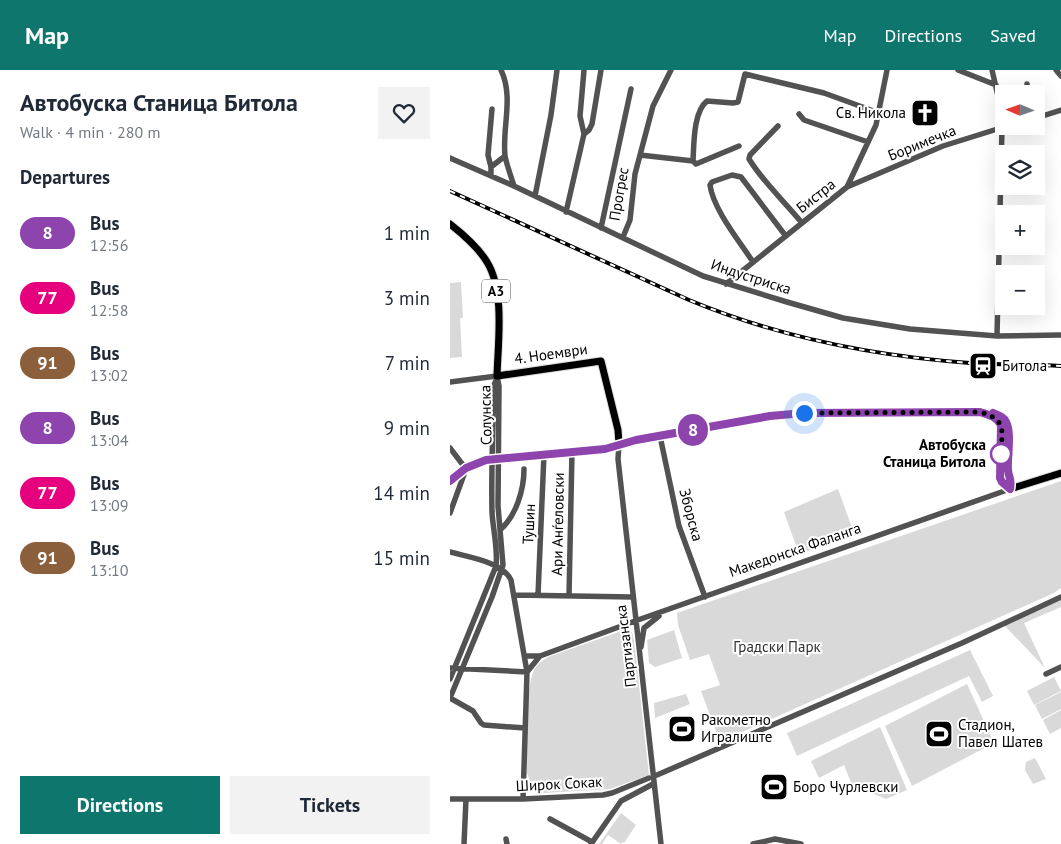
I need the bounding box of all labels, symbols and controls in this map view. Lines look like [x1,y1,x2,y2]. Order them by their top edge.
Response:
text: Map [25,20,69,51]
text: Map [824,24,856,47]
text: Directions [884,24,962,47]
text: Saved [990,24,1036,47]
north arrow [995,85,1045,135]
map controls [995,85,1045,315]
text: Автобуска Станица Битола [20,87,298,118]
button: heart [378,87,430,139]
church icon: Св. Никола [910,98,940,128]
place label: Св. Никола [836,103,906,122]
street label: Боримечка [885,120,959,165]
text: Walk · 4 min · 280 m [20,122,160,142]
button: layers [995,145,1045,195]
text: Departures [20,165,110,189]
street label: Прогрес [604,165,633,222]
street label: Бистра [792,174,839,217]
button: + [995,205,1045,255]
text: Bus [90,211,119,235]
text: 8 [42,221,53,244]
text: 1 min [384,221,430,245]
text: 12:56 [90,235,128,255]
street label: Индустриска [709,255,794,298]
button: − [995,265,1045,315]
text: Bus [90,276,119,300]
road number: A3 [482,280,510,302]
text: 77 [37,286,58,309]
text: 3 min [384,286,430,310]
text: 12:58 [90,300,128,320]
street label: 4. Ноември [513,339,589,368]
text: Bus [90,341,119,365]
text: 91 [37,351,58,374]
text: 7 min [385,351,430,375]
station icon: Битола [968,351,998,381]
place label: Битола [1002,356,1047,375]
text: 13:02 [90,365,128,385]
street label: Солунска [475,385,496,445]
your location [792,401,817,426]
text: Bus [90,406,119,430]
line badge: 8 [677,414,709,446]
text: 8 [42,416,53,439]
text: 9 min [384,416,430,440]
text: 8 [688,418,698,441]
text: 13:04 [90,430,128,450]
place label: Автобуска Станица Битола [883,435,986,471]
marker: Автобуска Станица Битола [990,443,1012,465]
text: Bus [90,471,119,495]
street label: Ари Анѓеловски [547,472,568,576]
text: 77 [37,481,58,504]
text: 14 min [373,481,430,505]
street label: Зборска [675,486,708,543]
text: 13:09 [90,495,128,515]
street label: Тушин [518,503,539,545]
street label: Македонска Фаланга [726,518,863,581]
text: Bus [90,536,119,560]
text: 91 [37,546,58,569]
text: 15 min [373,546,430,570]
text: 13:10 [90,560,128,580]
street label: Партизанска [611,604,640,688]
park label: Градски Парк [733,637,822,656]
place label: Ракометно Игралиште [701,710,772,746]
sports icon: Ракометно Игралиште [667,714,697,744]
place label: Стадион, Павел Шатев [958,715,1043,751]
sports icon: Стадион, Павел Шатев [924,719,954,749]
street label: Широк Сокак [515,772,604,795]
sports icon: Боро Чурлевски [759,772,789,802]
button: Directions [20,776,220,834]
button: Tickets [230,776,430,834]
place label: Боро Чурлевски [793,777,898,796]

